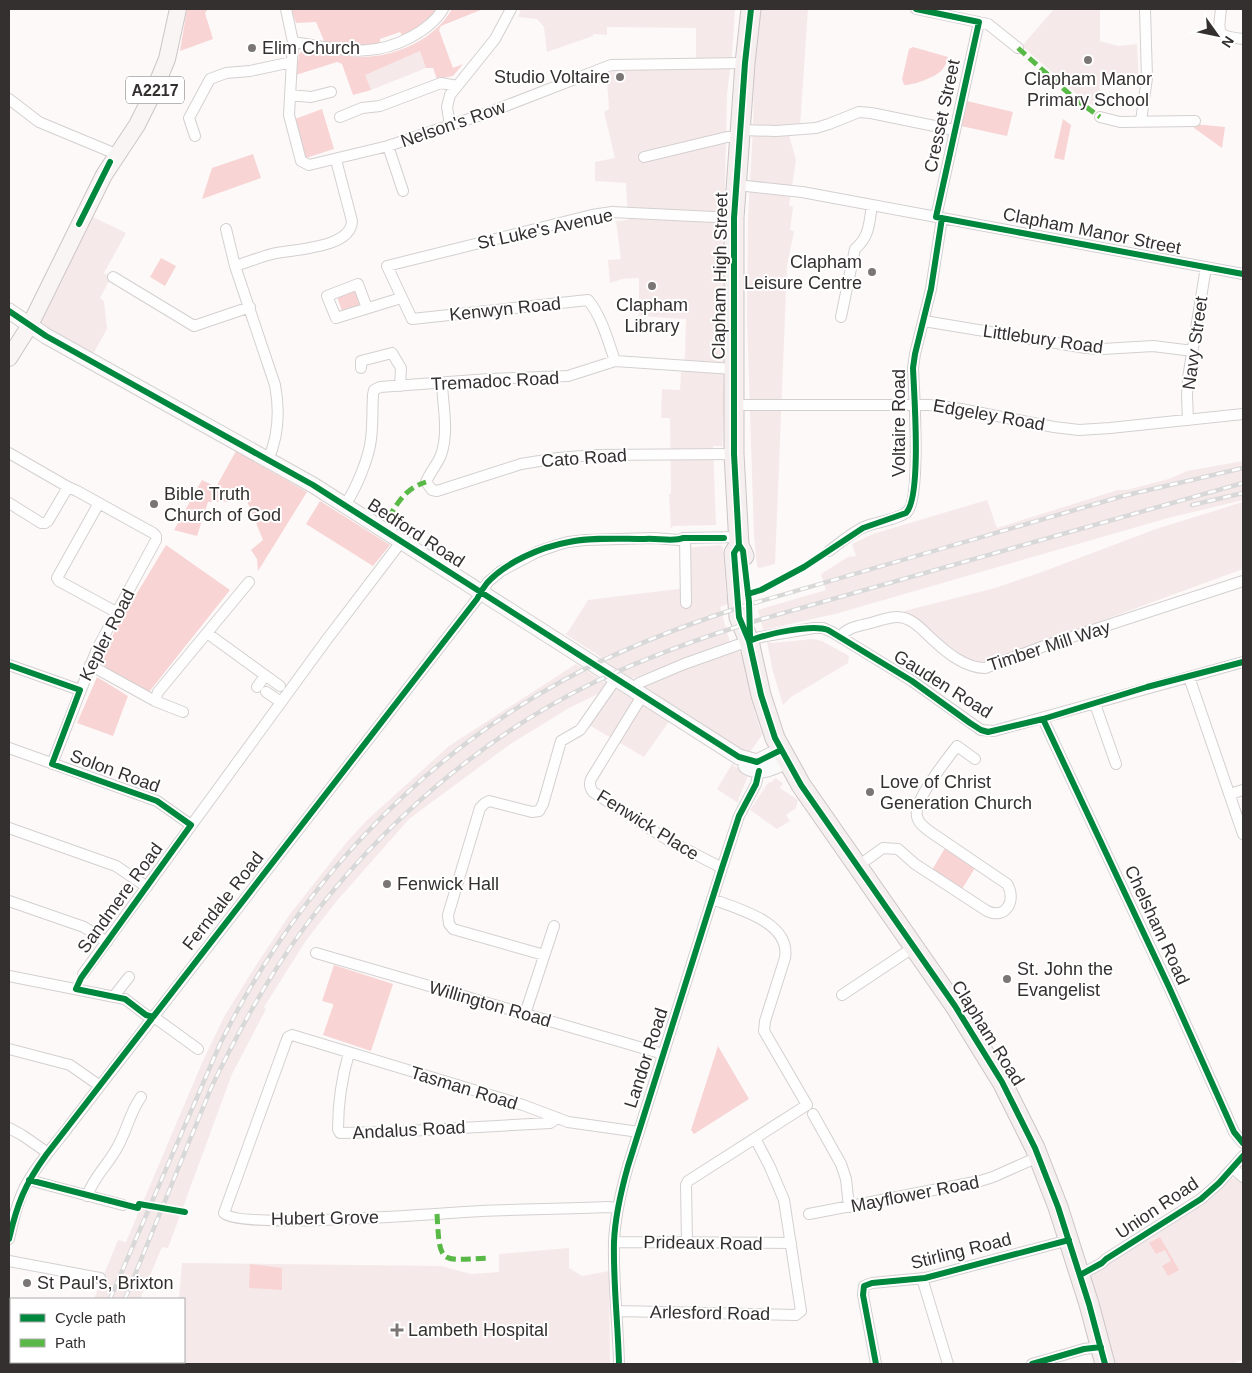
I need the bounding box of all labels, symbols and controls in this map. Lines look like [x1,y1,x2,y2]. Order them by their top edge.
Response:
north arrow [1192,10,1242,60]
text: N [1218,33,1237,51]
place label: Elim Church [262,38,360,58]
marker: Elim Church [246,42,258,54]
marker: Clapham Manor Primary School [1082,54,1094,66]
street label: Cresset Street [920,58,964,174]
place label: Studio Voltaire [494,67,610,87]
place label: Clapham Manor Primary School [1024,69,1152,110]
marker: Studio Voltaire [614,71,626,83]
road number: A2217 [126,76,184,104]
street label: Nelson's Row [398,96,509,151]
street label: Clapham High Street [709,192,731,360]
street label: Clapham Manor Street [1001,204,1183,258]
street label: St Luke's Avenue [475,205,615,253]
place label: Clapham Leisure Centre [744,252,862,293]
marker: Clapham Leisure Centre [866,266,878,278]
marker: Clapham Library [646,280,658,292]
street label: Kenwyn Road [448,293,562,325]
place label: Clapham Library [616,295,688,336]
street label: Navy Street [1179,295,1211,391]
street label: Littlebury Road [982,321,1104,357]
street label: Tremadoc Road [430,368,560,394]
street label: Voltaire Road [889,369,909,477]
street label: Edgeley Road [932,395,1046,435]
street label: Cato Road [540,445,628,471]
place label: Bible Truth Church of God [164,484,281,525]
street label: Bedford Road [364,494,468,572]
marker: Bible Truth Church of God [148,498,160,510]
street label: Kepler Road [75,586,139,684]
street label: Timber Mill Way [985,617,1113,675]
street label: Gauden Road [890,646,996,722]
street label: Solon Road [67,746,163,796]
place label: Love of Christ Generation Church [880,772,1032,813]
street label: Fenwick Place [593,786,703,864]
marker: Love of Christ Generation Church [864,786,876,798]
street label: Sandmere Road [73,839,167,957]
street label: Ferndale Road [178,848,268,954]
street label: Chelsham Road [1121,862,1193,988]
place label: Fenwick Hall [397,874,499,894]
marker: Fenwick Hall [381,878,393,890]
place label: St. John the Evangelist [1017,959,1113,1000]
marker: St. John the Evangelist [1001,973,1013,985]
street label: Willington Road [427,977,553,1031]
street label: Clapham Road [948,977,1028,1089]
street label: Landor Road [620,1005,672,1111]
street label: Tasman Road [408,1062,520,1114]
street label: Andalus Road [352,1117,466,1143]
street label: Mayflower Road [849,1172,981,1216]
street label: Union Road [1112,1173,1202,1243]
street label: Hubert Grove [271,1207,379,1229]
street label: Stirling Road [909,1229,1013,1273]
street label: Prideaux Road [643,1232,763,1254]
place label: St Paul's, Brixton [37,1273,174,1293]
marker: St Paul's, Brixton [21,1277,33,1289]
legend [10,1298,185,1363]
street label: Arlesford Road [650,1302,770,1324]
text: Cycle path [55,1309,126,1326]
place label: Lambeth Hospital [408,1320,548,1340]
marker: Lambeth Hospital [390,1323,404,1337]
text: Path [55,1334,86,1351]

